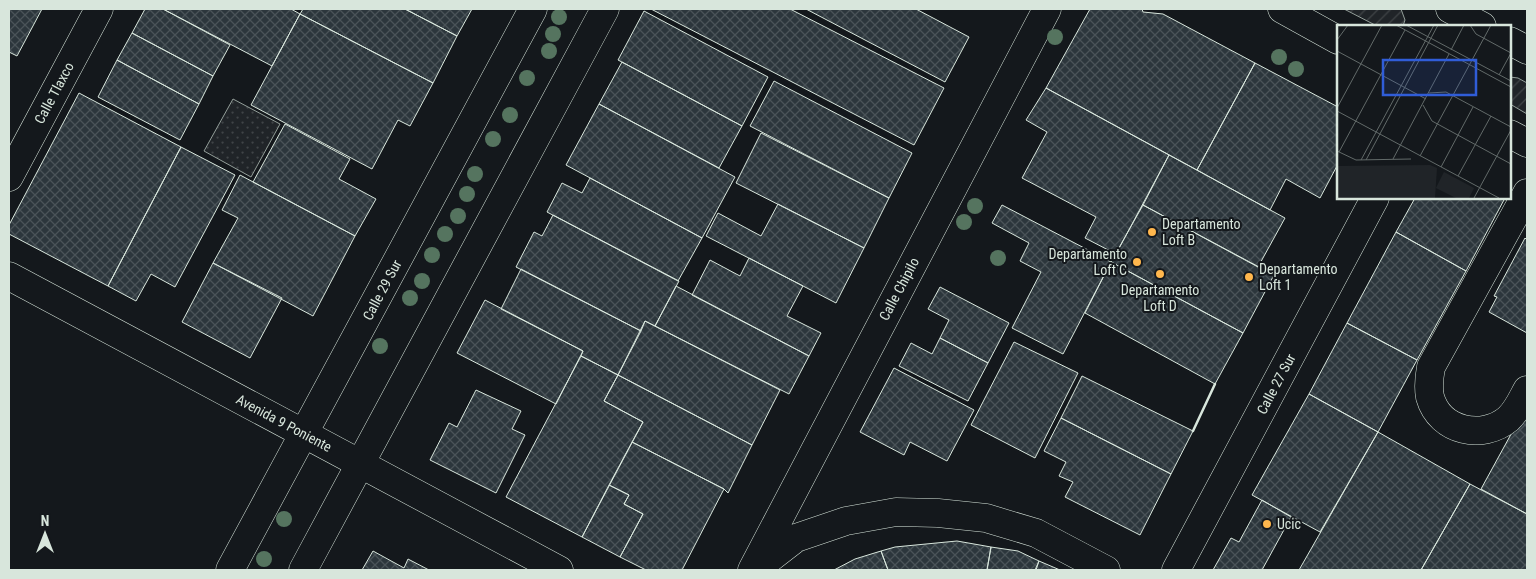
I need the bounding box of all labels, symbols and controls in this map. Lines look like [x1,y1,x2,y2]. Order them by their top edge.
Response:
inset map [1337,25,1511,199]
street label: Calle Tlaxco [31,60,77,126]
place label: Departamento Loft B [1162,216,1241,248]
marker: Departamento Loft B [1146,226,1158,238]
place label: Departamento Loft C [1048,246,1127,278]
street label: Calle Chipilo [876,255,922,323]
marker: Departamento Loft C [1131,256,1143,268]
street label: Calle 29 Sur [359,257,405,323]
place label: Departamento Loft 1 [1259,261,1338,293]
marker: Departamento Loft D [1154,268,1166,280]
marker: Departamento Loft 1 [1243,271,1255,283]
place label: Departamento Loft D [1121,282,1199,314]
street label: Calle 27 Sur [1253,351,1299,417]
street label: Avenida 9 Poniente [233,391,335,455]
north arrow [20,509,70,559]
text: N [41,513,49,529]
place label: Ucic [1277,516,1301,532]
marker: Ucic [1261,518,1273,530]

